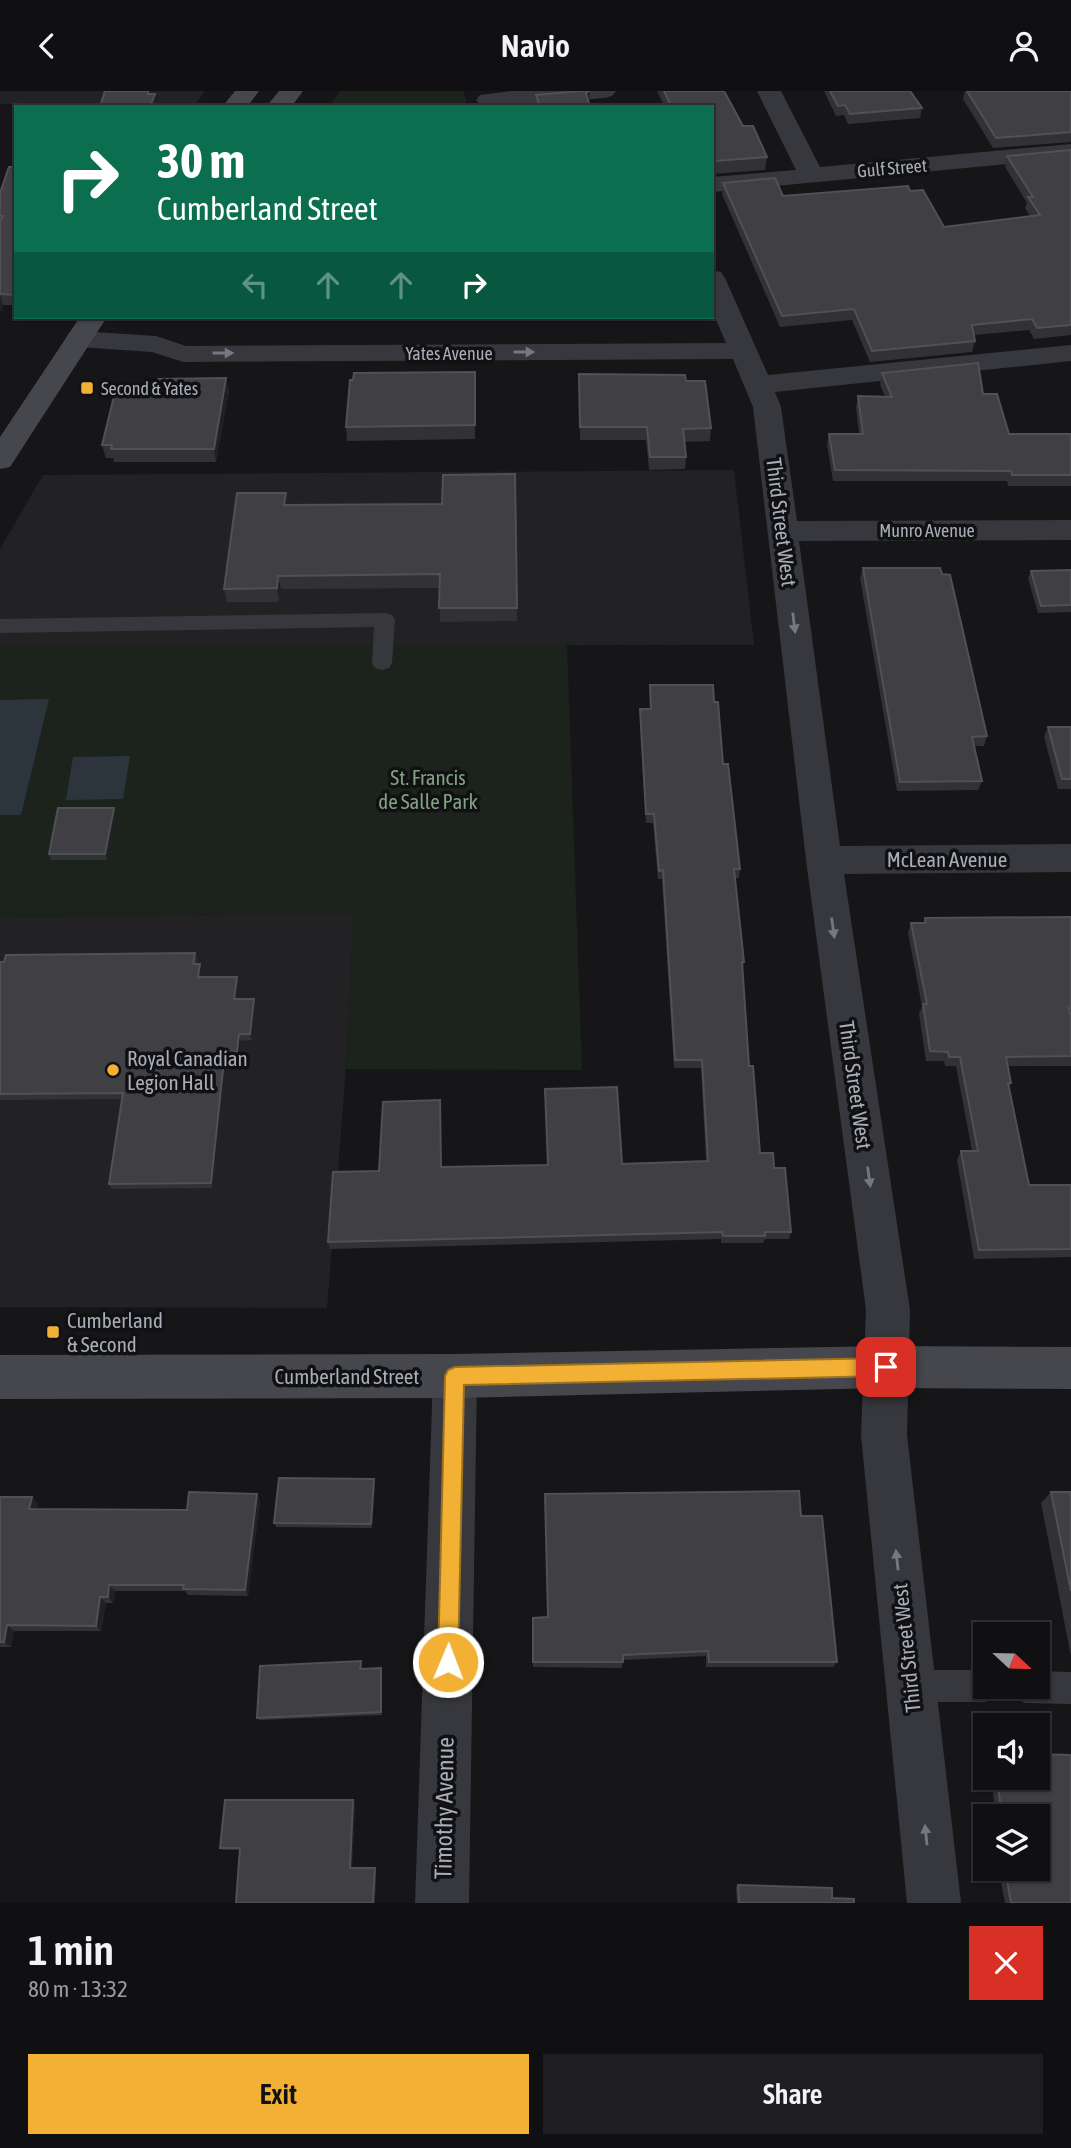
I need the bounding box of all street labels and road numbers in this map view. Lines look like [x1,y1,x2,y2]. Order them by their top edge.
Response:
street label: Gulf Street [856,154,928,182]
street label: Yates Avenue [405,343,493,364]
street label: Third Street West [762,456,802,588]
street label: Munro Avenue [879,520,975,541]
street label: McLean Avenue [887,847,1007,871]
street label: Third Street West [835,1019,877,1151]
street label: Cumberland Street [275,1364,419,1388]
street label: Third Street West [887,1582,925,1714]
street label: Timothy Avenue [429,1737,459,1879]

